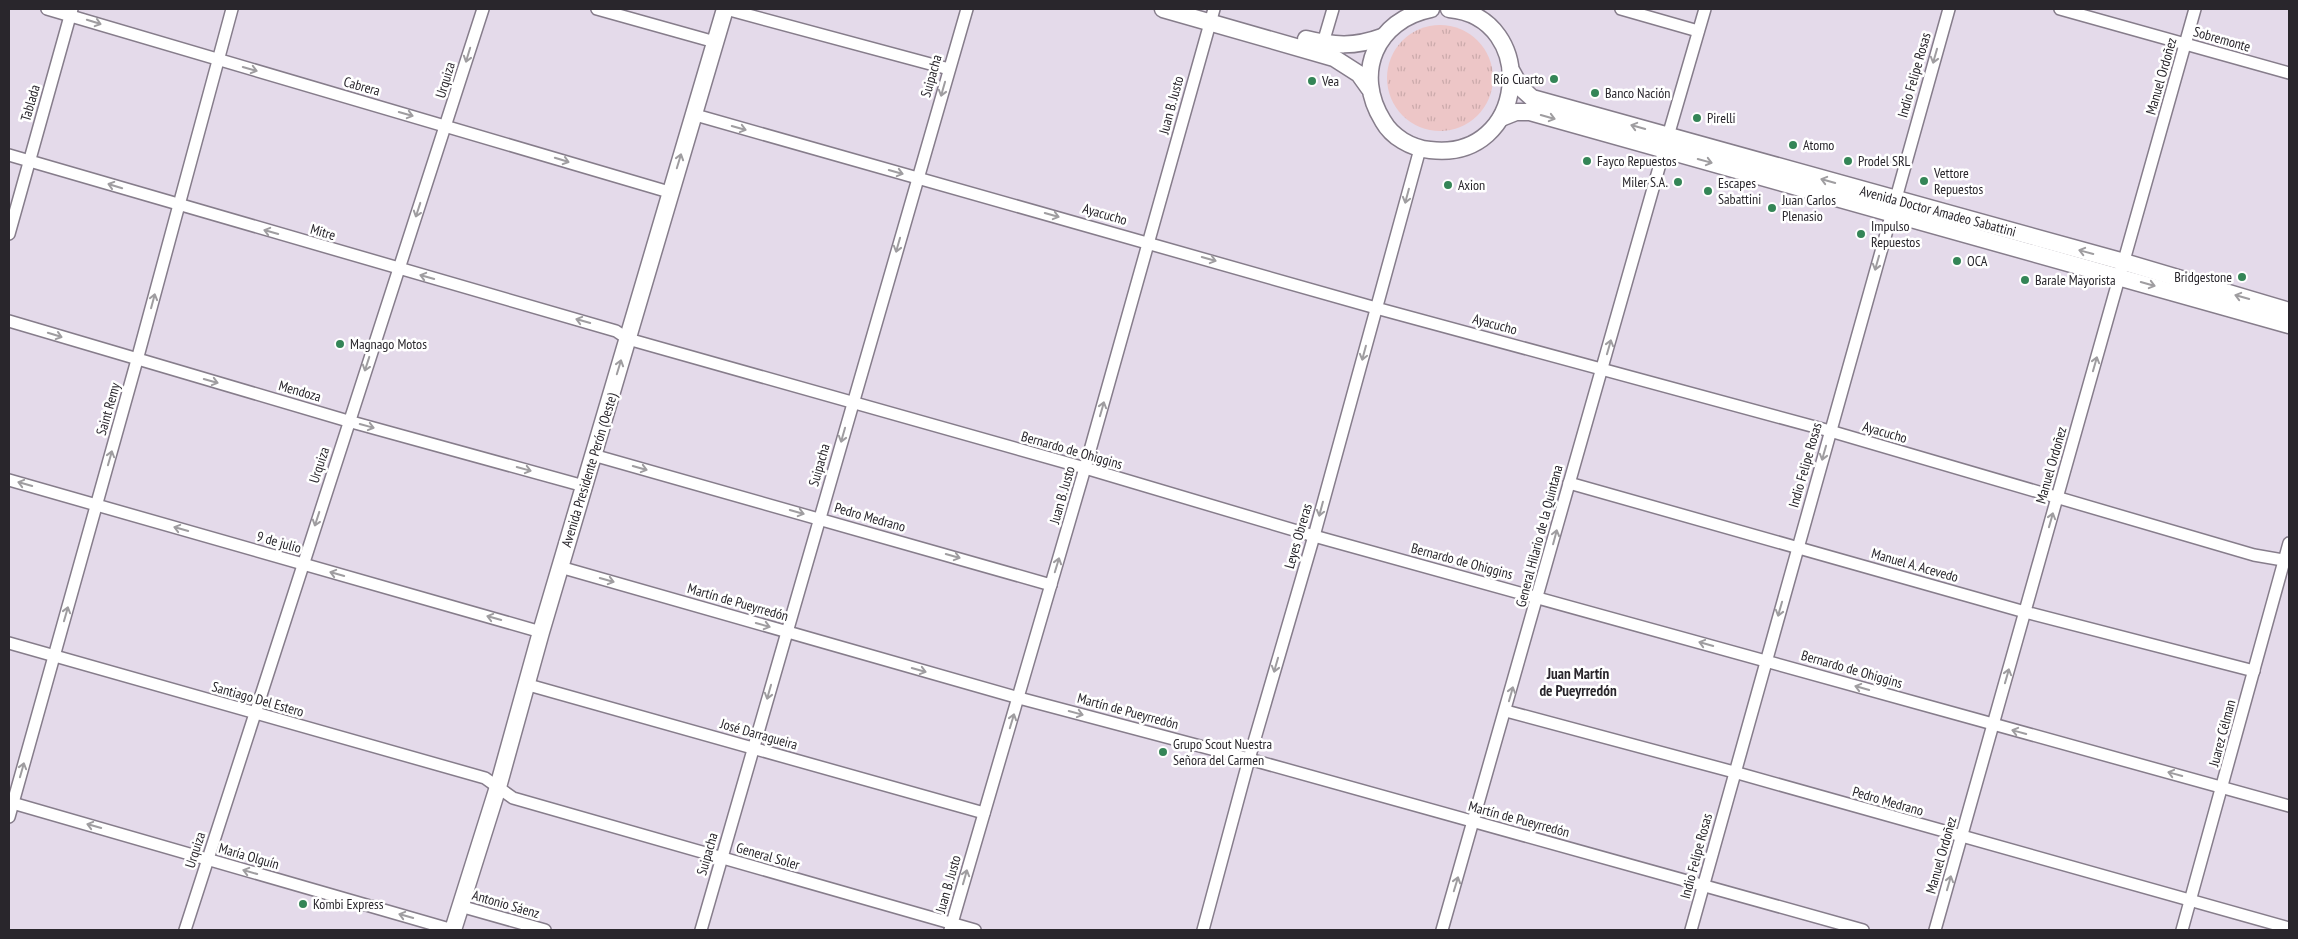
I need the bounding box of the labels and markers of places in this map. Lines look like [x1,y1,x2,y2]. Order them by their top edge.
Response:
place label: Río Cuarto [1493,70,1544,88]
place label: Vea [1321,72,1339,90]
marker: Río Cuarto [1548,73,1560,85]
marker: Vea [1306,75,1318,87]
place label: Banco Nación [1605,84,1670,102]
marker: Banco Nación [1589,87,1601,99]
place label: Pirelli [1707,109,1736,127]
marker: Pirelli [1691,112,1703,124]
place label: Atomo [1803,136,1834,154]
marker: Atomo [1787,139,1799,151]
place label: Fayco Repuestos [1597,152,1677,170]
place label: Prodel SRL [1858,152,1911,170]
marker: Fayco Repuestos [1581,155,1593,167]
marker: Prodel SRL [1842,155,1854,167]
place label: Vettore Repuestos [1933,164,1983,198]
place label: Miler S.A. [1622,173,1668,191]
place label: Escapes Sabattini [1718,174,1761,208]
marker: Vettore Repuestos [1918,175,1930,187]
place label: Axion [1458,176,1485,194]
marker: Miler S.A. [1672,176,1684,188]
marker: Axion [1442,179,1454,191]
marker: Escapes Sabattini [1702,185,1714,197]
place label: Juan Carlos Plenasio [1781,191,1836,225]
marker: Juan Carlos Plenasio [1766,202,1778,214]
place label: Impulso Repuestos [1871,217,1920,251]
marker: Impulso Repuestos [1855,228,1867,240]
place label: OCA [1967,252,1988,270]
marker: OCA [1951,255,1963,267]
place label: Bridgestone [2174,268,2232,286]
place label: Barale Mayorista [2035,271,2116,289]
marker: Bridgestone [2236,271,2248,283]
marker: Barale Mayorista [2019,274,2031,286]
place label: Magnago Motos [350,335,427,353]
marker: Magnago Motos [334,338,346,350]
place label: Grupo Scout Nuestra Señora del Carmen [1173,735,1272,769]
marker: Grupo Scout Nuestra Señora del Carmen [1157,746,1169,758]
place label: Kombi Express [313,895,384,913]
marker: Kombi Express [297,898,309,910]

